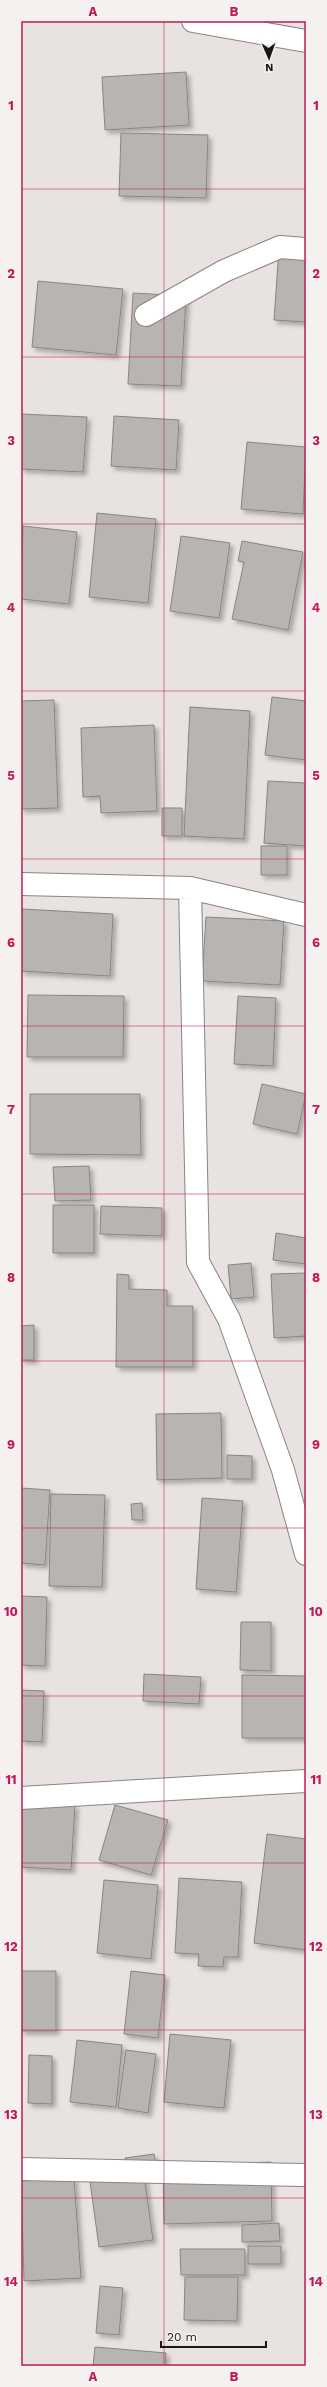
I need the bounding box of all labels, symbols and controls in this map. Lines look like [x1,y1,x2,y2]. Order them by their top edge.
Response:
text: A [89,4,98,19]
text: B [230,4,239,19]
north arrow [249,38,289,78]
text: N [265,61,274,74]
text: 1 [8,98,14,113]
text: 1 [313,98,319,113]
text: 2 [7,266,15,281]
text: 2 [312,266,320,281]
text: 3 [7,433,15,448]
text: 3 [312,433,320,448]
text: 4 [7,600,16,615]
text: 4 [312,600,321,615]
text: 5 [7,768,15,783]
text: 5 [312,768,320,783]
text: 6 [7,935,15,950]
text: 6 [312,935,320,950]
text: 7 [7,1102,15,1117]
text: 7 [312,1102,320,1117]
text: 8 [7,1270,15,1285]
text: 8 [312,1270,320,1285]
text: 9 [7,1437,15,1452]
text: 9 [312,1437,320,1452]
text: 10 [4,1604,18,1619]
text: 10 [309,1604,323,1619]
text: 11 [5,1772,17,1787]
text: 11 [310,1772,322,1787]
text: 12 [4,1939,18,1954]
text: 12 [309,1939,323,1954]
text: 13 [4,2107,18,2122]
text: 13 [309,2107,323,2122]
text: 14 [4,2274,19,2289]
text: 14 [309,2274,324,2289]
scale bar [161,2323,266,2349]
text: 20 m [167,2330,197,2344]
text: A [89,2369,98,2384]
text: B [230,2369,239,2384]

